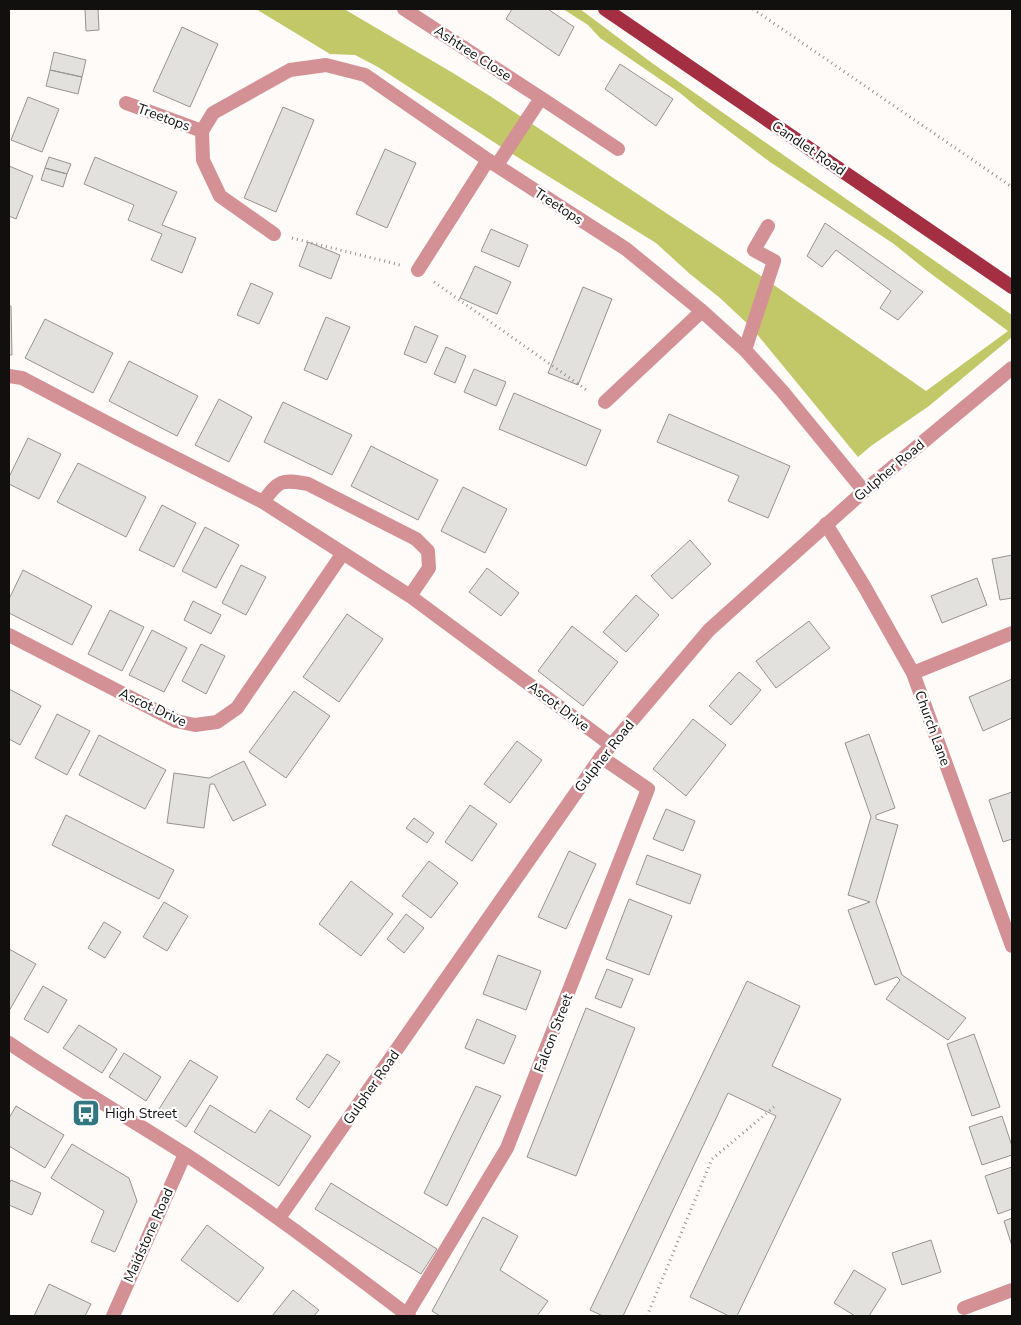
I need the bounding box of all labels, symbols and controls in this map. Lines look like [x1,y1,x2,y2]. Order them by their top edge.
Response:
street label: Ashtree Close [430,21,515,86]
street label: Treetops [135,99,193,136]
street label: Candlet Road [768,117,849,180]
street label: Treetops [531,184,587,229]
street label: Gulpher Road [850,435,929,506]
street label: Ascot Drive [524,677,593,736]
street label: Ascot Drive [116,684,190,731]
street label: Church Lane [910,688,955,768]
street label: Gulpher Road [570,716,639,796]
street label: Falcon Street [530,991,577,1075]
street label: Gulpher Road [339,1046,404,1128]
bus stop icon: High Street [71,1098,101,1128]
place label: High Street [105,1104,177,1123]
street label: Maidstone Road [119,1185,178,1286]

